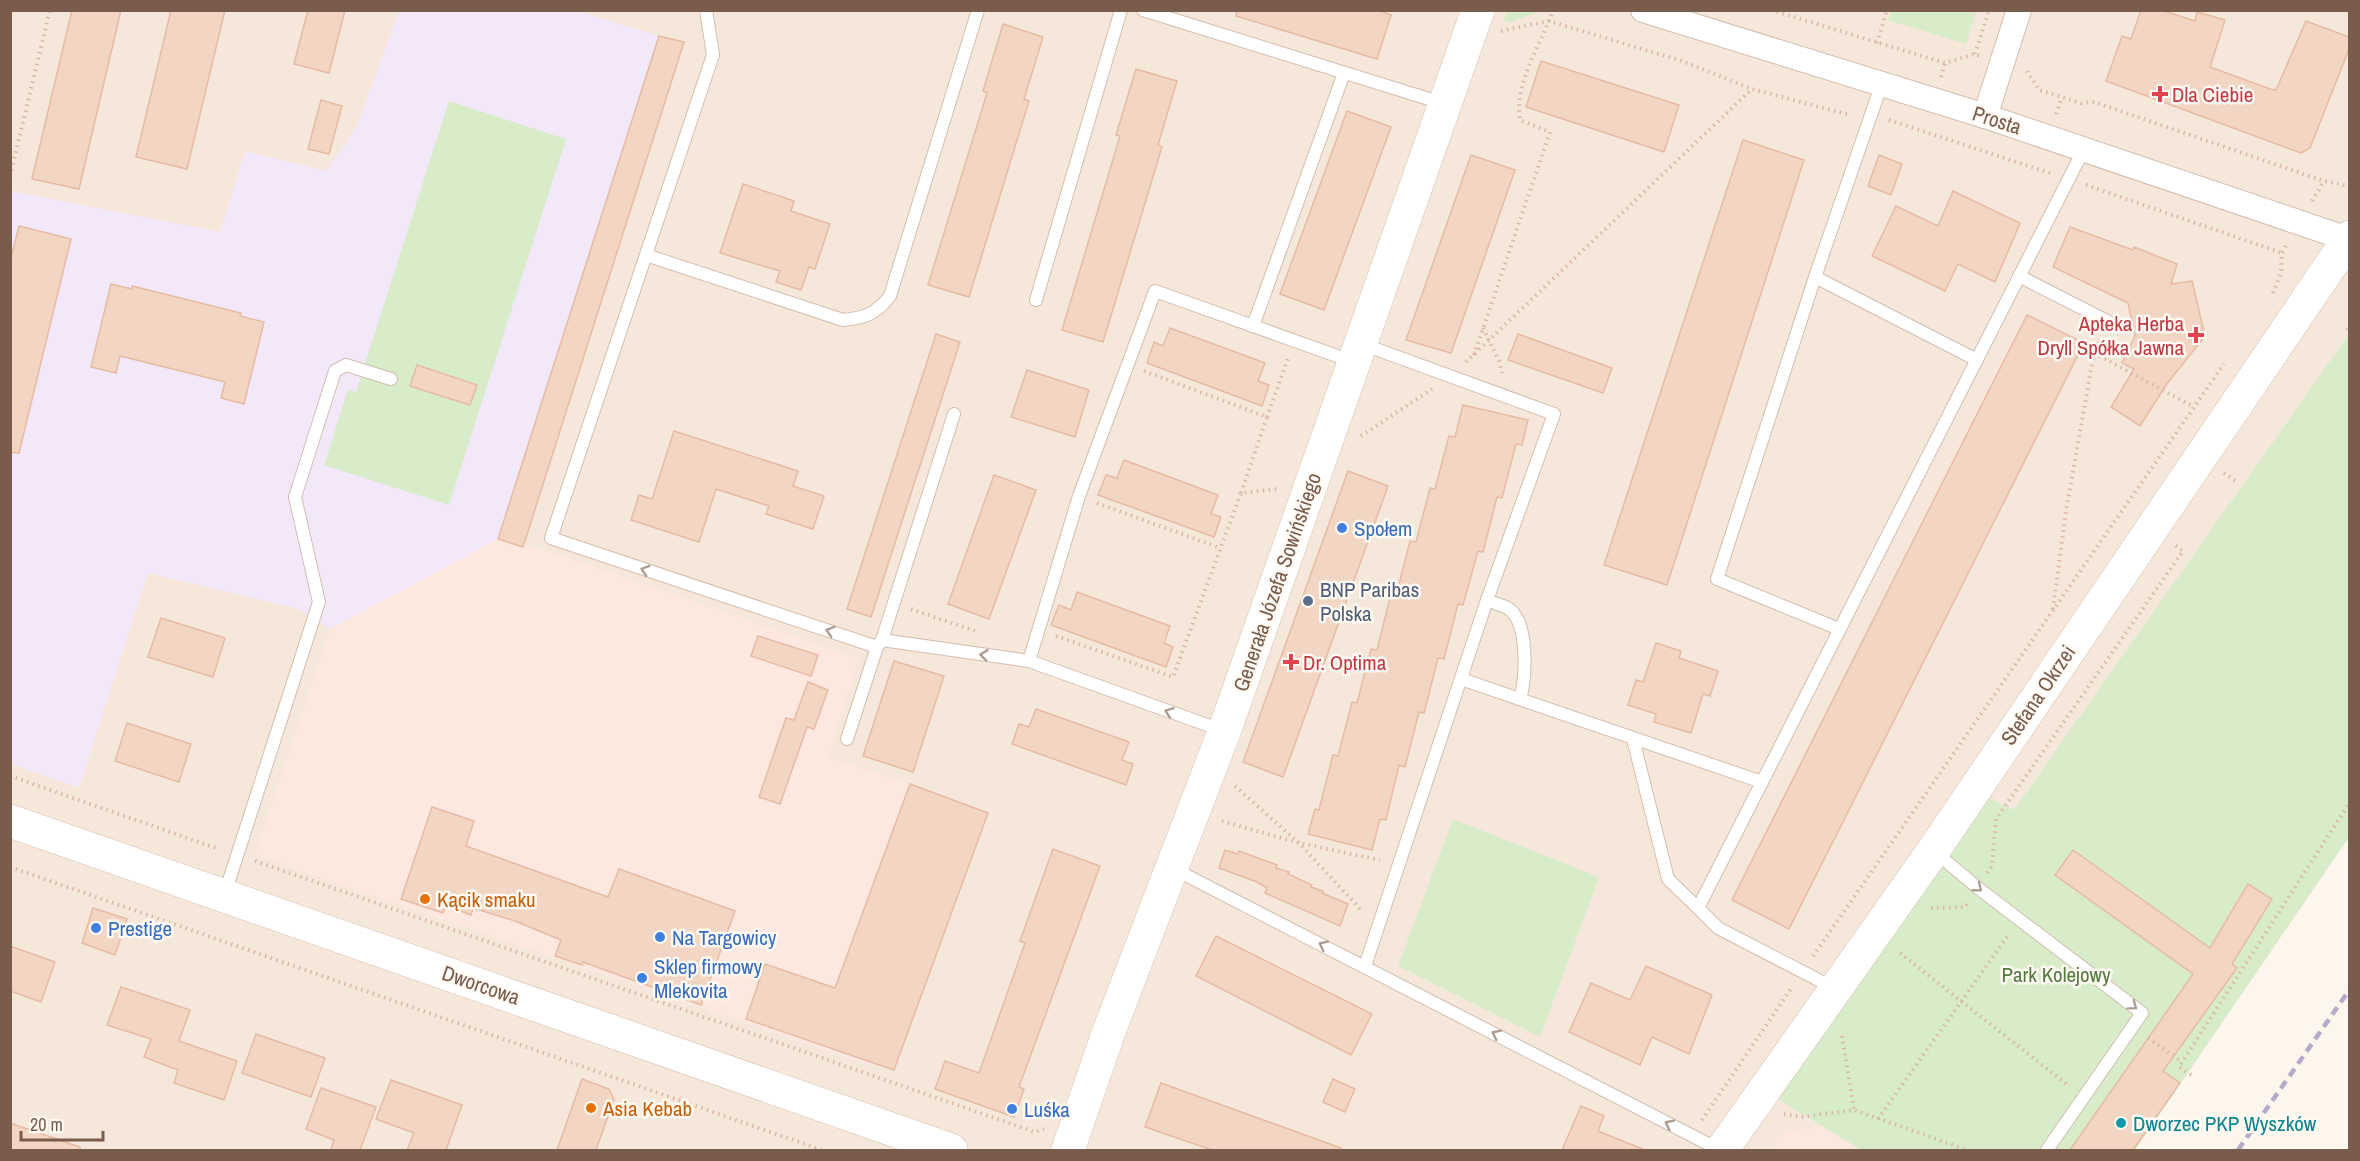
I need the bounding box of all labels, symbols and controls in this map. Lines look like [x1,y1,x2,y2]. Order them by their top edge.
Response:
place label: Dla Ciebie [2172,80,2253,109]
marker: Dla Ciebie [2153,87,2167,101]
street label: Prosta [1969,99,2026,142]
place label: Apteka Herba Dryll Spółka Jawna [2038,309,2184,362]
marker: Apteka Herba Dryll Spółka Jawna [2189,328,2203,342]
street label: Generała Józefa Sowińskiego [1226,469,1328,695]
place label: Społem [1354,514,1412,543]
marker: Społem [1335,521,1349,535]
one-way arrow [640,564,651,577]
place label: BNP Paribas Polska [1320,575,1419,628]
marker: BNP Paribas Polska [1301,594,1315,608]
one-way arrow [825,626,836,639]
street label: Stefana Okrzei [1994,639,2082,751]
place label: Dr. Optima [1303,648,1387,677]
one-way arrow [979,649,988,661]
marker: Dr. Optima [1284,655,1298,669]
one-way arrow [1164,707,1175,720]
one-way arrow [1971,880,1982,891]
place label: Kącik smaku [437,885,536,914]
marker: Kącik smaku [418,892,432,906]
place label: Prestige [108,914,172,943]
marker: Prestige [89,921,103,935]
place label: Na Targowicy [672,923,777,952]
marker: Na Targowicy [653,930,667,944]
one-way arrow [1318,940,1329,952]
place label: Sklep firmowy Mlekovita [654,952,763,1005]
street label: Dworcowa [438,958,524,1012]
park label: Park Kolejowy [2001,960,2111,989]
marker: Sklep firmowy Mlekovita [635,971,649,985]
one-way arrow [2126,999,2137,1010]
one-way arrow [1492,1030,1503,1041]
place label: Asia Kebab [602,1094,692,1123]
place label: Luśka [1024,1095,1070,1124]
marker: Asia Kebab [584,1101,598,1115]
marker: Luśka [1005,1102,1019,1116]
scale bar [21,1104,104,1142]
place label: Dworzec PKP Wyszków [2133,1109,2317,1138]
text: 20 m [30,1112,63,1137]
marker: Dworzec PKP Wyszków [2114,1116,2128,1130]
one-way arrow [1665,1119,1676,1131]

